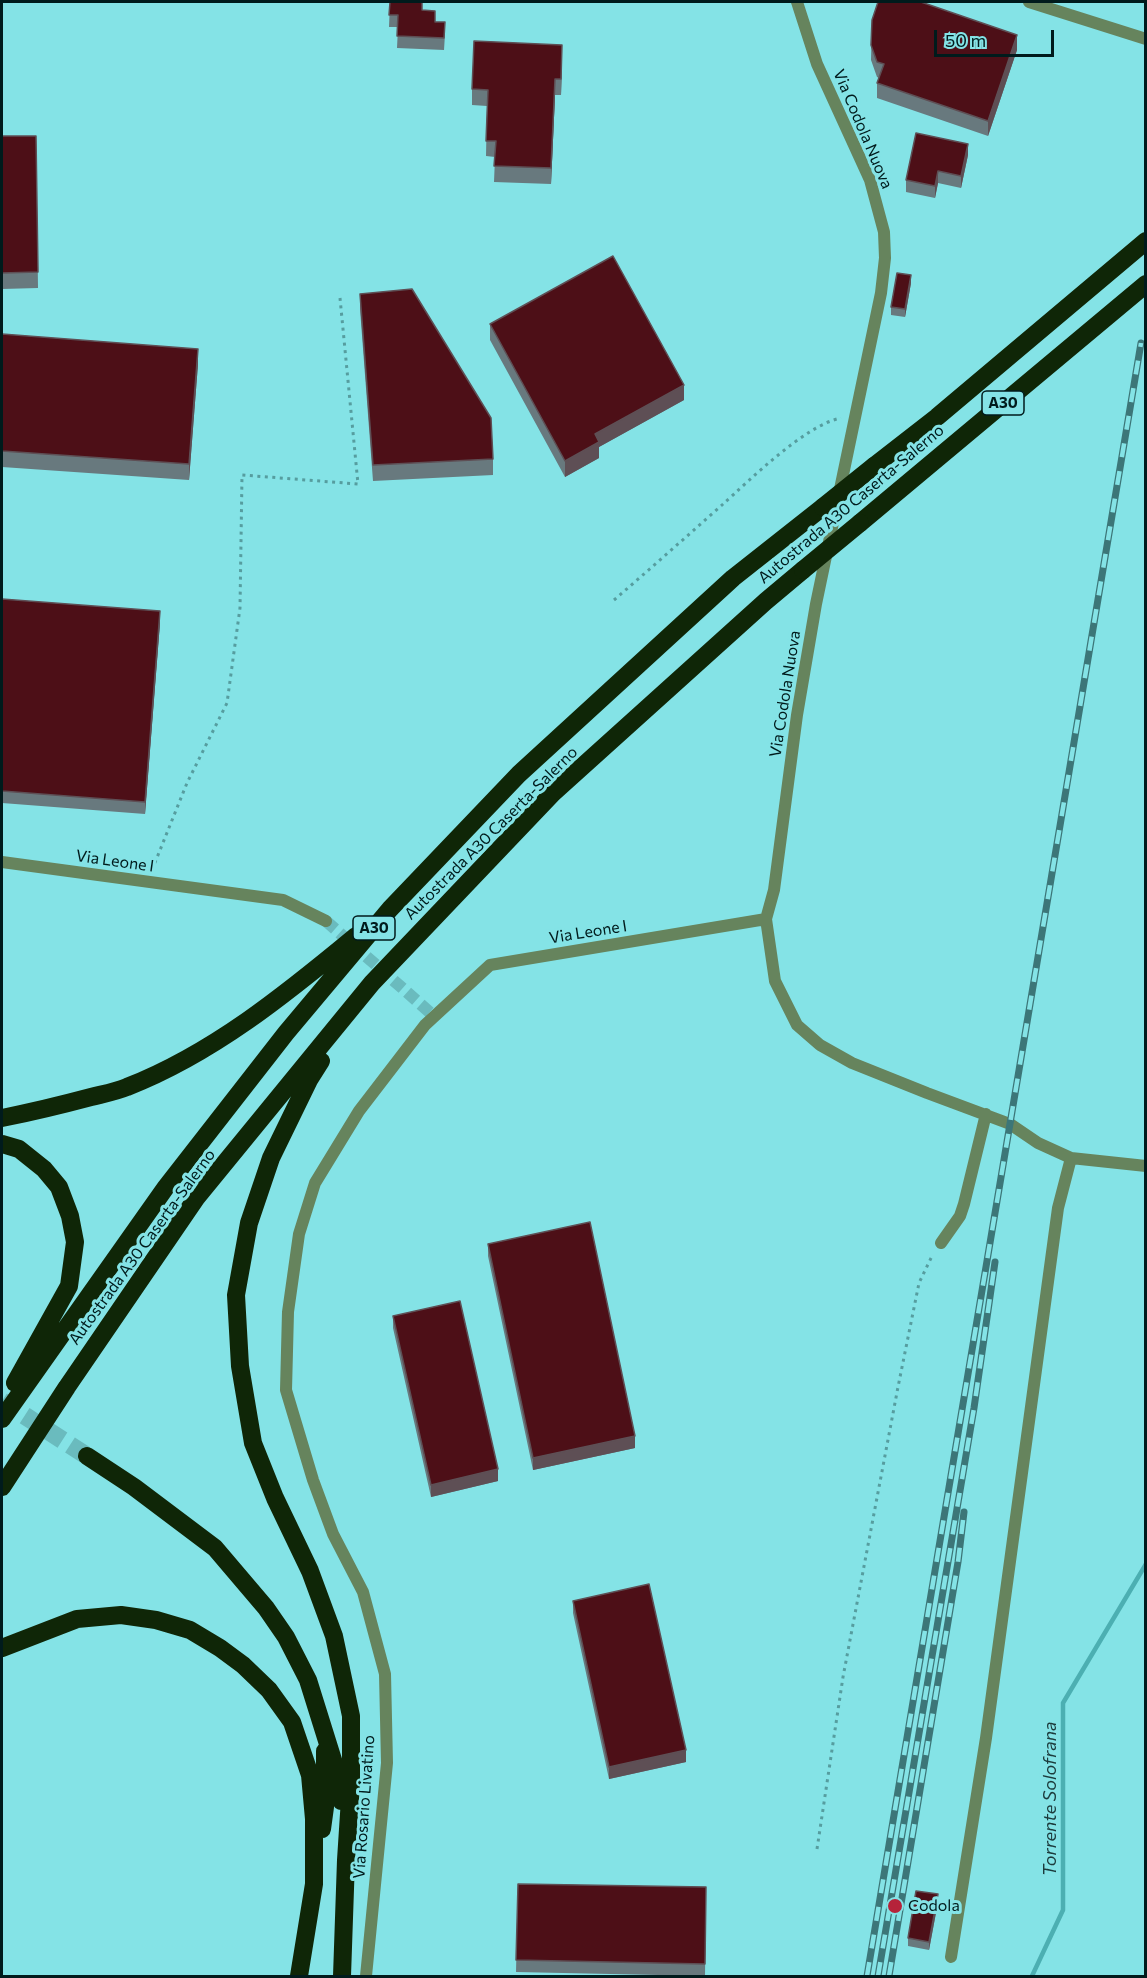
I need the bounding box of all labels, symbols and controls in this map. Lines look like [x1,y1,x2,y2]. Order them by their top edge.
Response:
scale bar [937,18,1057,56]
text: 50 m [945,29,986,51]
street label: Via Codola Nuova [829,66,897,192]
road number: A30 [982,391,1024,415]
street label: Autostrada A30 Caserta-Salerno [754,421,948,587]
street label: Via Codola Nuova [766,629,804,759]
street label: Autostrada A30 Caserta-Salerno [400,742,582,924]
street label: Via Leone I [75,846,155,876]
road number: A30 [353,916,395,940]
street label: Via Leone I [548,916,628,948]
street label: Autostrada A30 Caserta-Salerno [65,1146,219,1348]
water label: Torrente Solofrana [1039,1722,1061,1876]
street label: Via Rosario Livatino [349,1735,379,1879]
place label: Codola [908,1896,960,1916]
marker: Codola [886,1897,904,1915]

